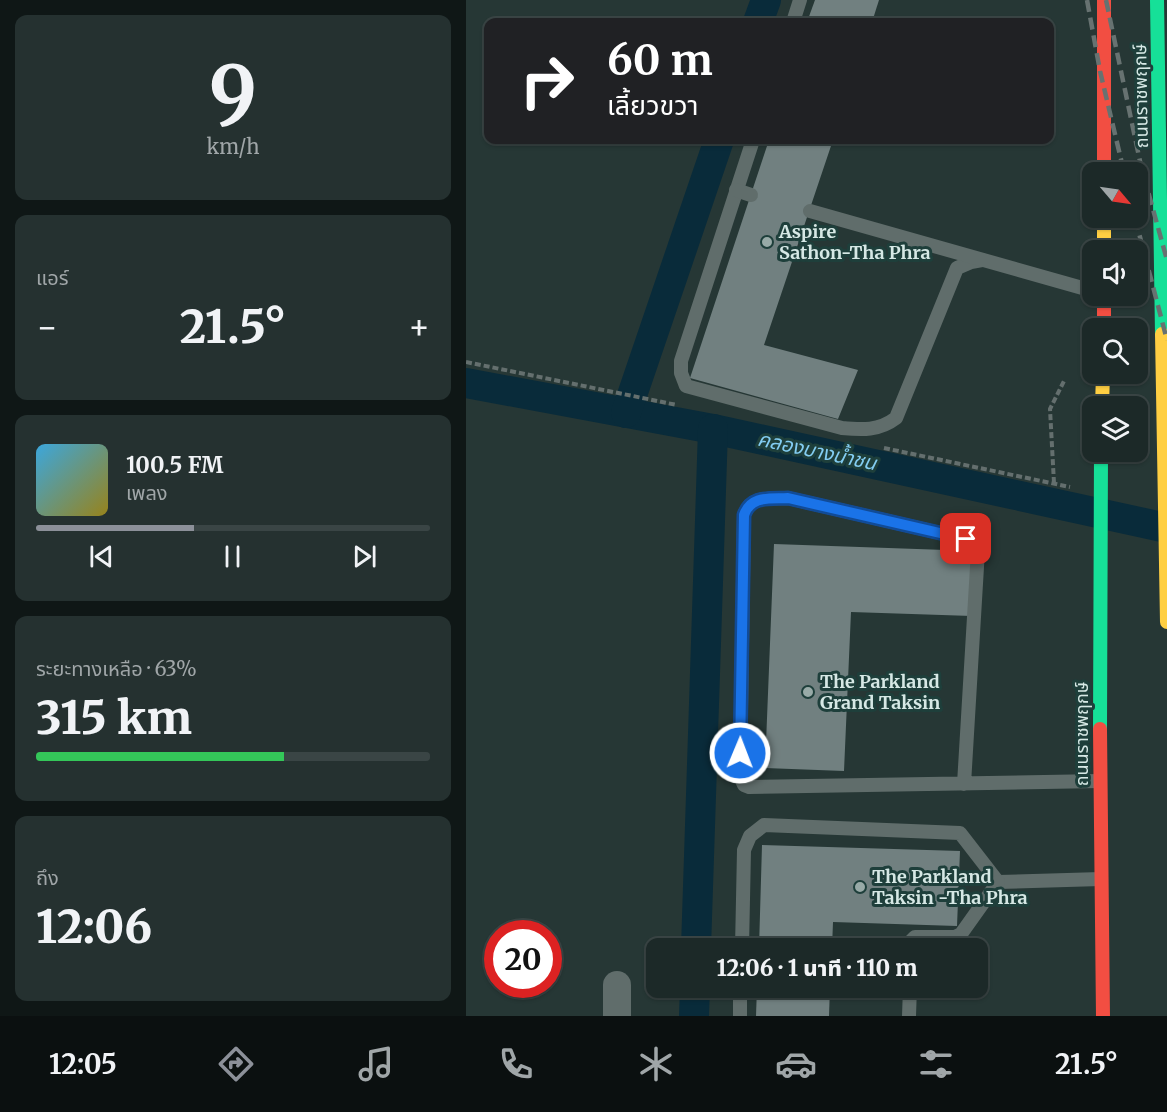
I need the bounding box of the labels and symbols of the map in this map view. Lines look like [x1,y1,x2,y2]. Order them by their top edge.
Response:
street label: ถนนราชพฤกษ์ [1128,44,1153,148]
north arrow [1082,162,1148,228]
place label: Aspire Sathon-Tha Phra [778,220,931,264]
marker: Aspire Sathon-Tha Phra [760,235,774,249]
water label: คลองบางน้ำชน [756,425,881,476]
pin [940,513,991,564]
place label: The Parkland Grand Taksin [820,670,940,714]
street label: ถนนราชพฤกษ์ [1070,682,1093,786]
marker: The Parkland Grand Taksin [801,685,815,699]
position arrow [708,721,772,785]
place label: The Parkland Taksin -Tha Phra [872,865,1028,909]
marker: The Parkland Taksin -Tha Phra [853,880,867,894]
speed limit sign: 20 [484,920,562,998]

